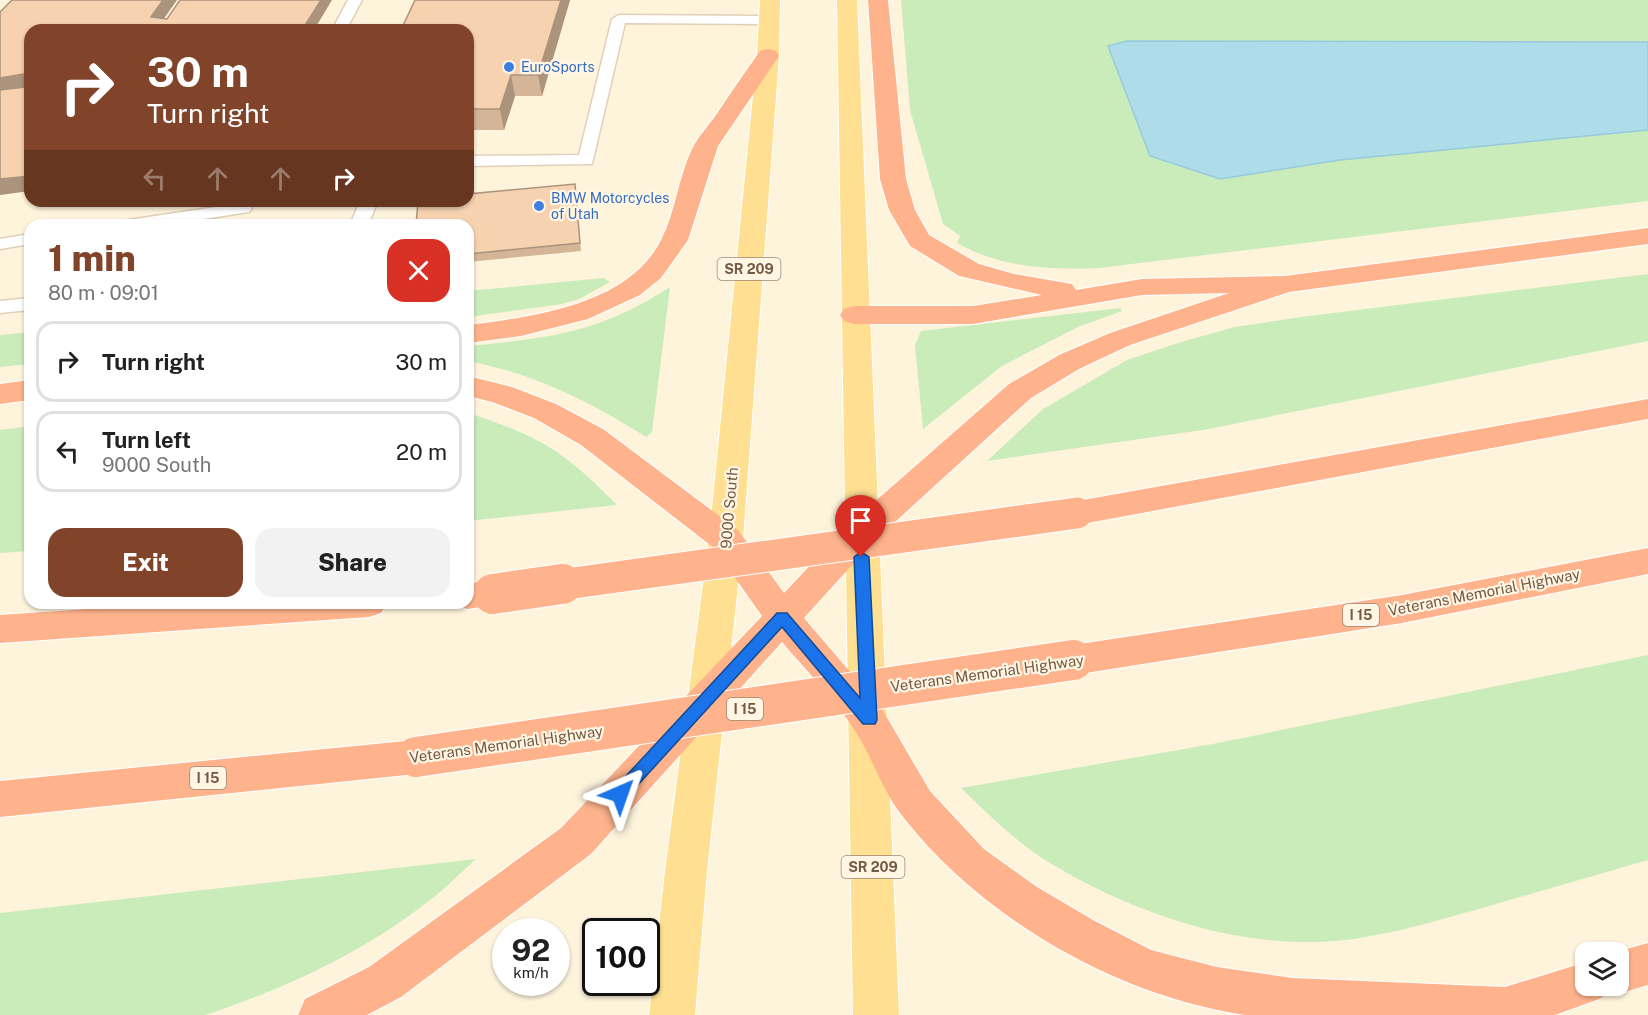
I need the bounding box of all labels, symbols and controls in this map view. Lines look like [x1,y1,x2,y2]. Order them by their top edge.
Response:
text: 30 m [147,47,249,96]
icon: right [48,48,126,126]
place label: EuroSports [521,59,595,75]
marker: EuroSports [502,60,516,74]
text: Turn right [147,97,270,129]
icon: left [138,162,171,195]
icon: ahead [201,162,234,195]
icon: ahead [264,162,297,195]
icon: right [327,162,360,195]
place label: BMW Motorcycles of Utah [551,190,669,222]
marker: BMW Motorcycles of Utah [532,199,546,213]
text: 1 min [48,237,136,279]
button: close [387,239,450,302]
road number: SR 209 [718,258,780,280]
text: 80 m · 09:01 [48,281,159,305]
icon: right [51,345,84,378]
text: Turn right [102,349,205,375]
text: 30 m [395,349,447,375]
text: Turn left [102,427,191,453]
icon: left [51,435,84,468]
text: 20 m [396,439,447,465]
text: 9000 South [102,453,211,477]
street label: 9000 South [717,466,741,550]
pin [835,495,886,557]
icon: arrive [844,504,877,537]
button: Exit [48,528,243,597]
button: Share [255,528,450,597]
street label: Veterans Memorial Highway [1387,565,1581,619]
road number: I 15 [1343,604,1379,626]
street label: Veterans Memorial Highway [889,651,1085,695]
road number: I 15 [727,698,763,720]
street label: Veterans Memorial Highway [408,722,604,766]
position arrow [588,762,652,826]
road number: I 15 [190,767,226,789]
road number: SR 209 [842,856,904,878]
speed limit sign: 100 [582,918,660,996]
text: 92 [512,932,550,968]
map controls [1575,942,1629,996]
button: layers [1575,942,1629,996]
text: km/h [513,964,549,981]

